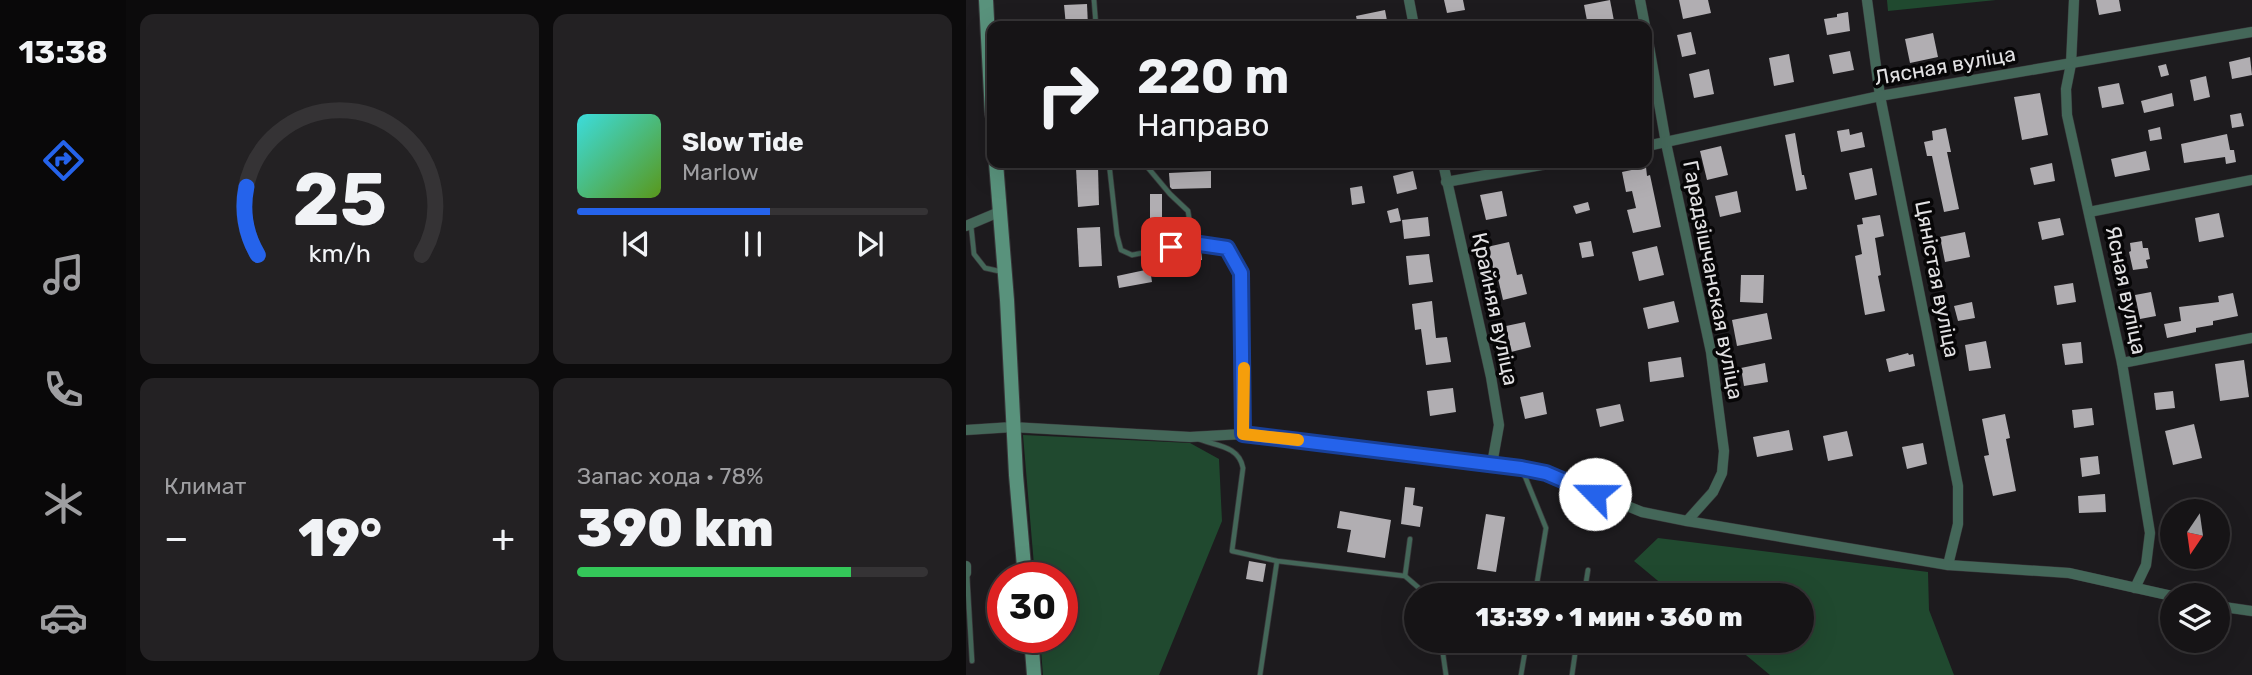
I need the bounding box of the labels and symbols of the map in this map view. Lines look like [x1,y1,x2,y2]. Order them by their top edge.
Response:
street label: Лясная вуліца [1872,41,2018,90]
street label: Гарадзішчанская вуліца [1678,158,1749,402]
street label: Цяністая вуліца [1910,198,1965,360]
pin [1141,217,1201,277]
street label: Ясная вуліца [2101,223,2152,357]
street label: Крайняя вуліца [1467,230,1524,388]
position arrow [1558,457,1632,531]
north arrow [2160,499,2230,569]
speed limit sign: 30 [987,562,1078,653]

